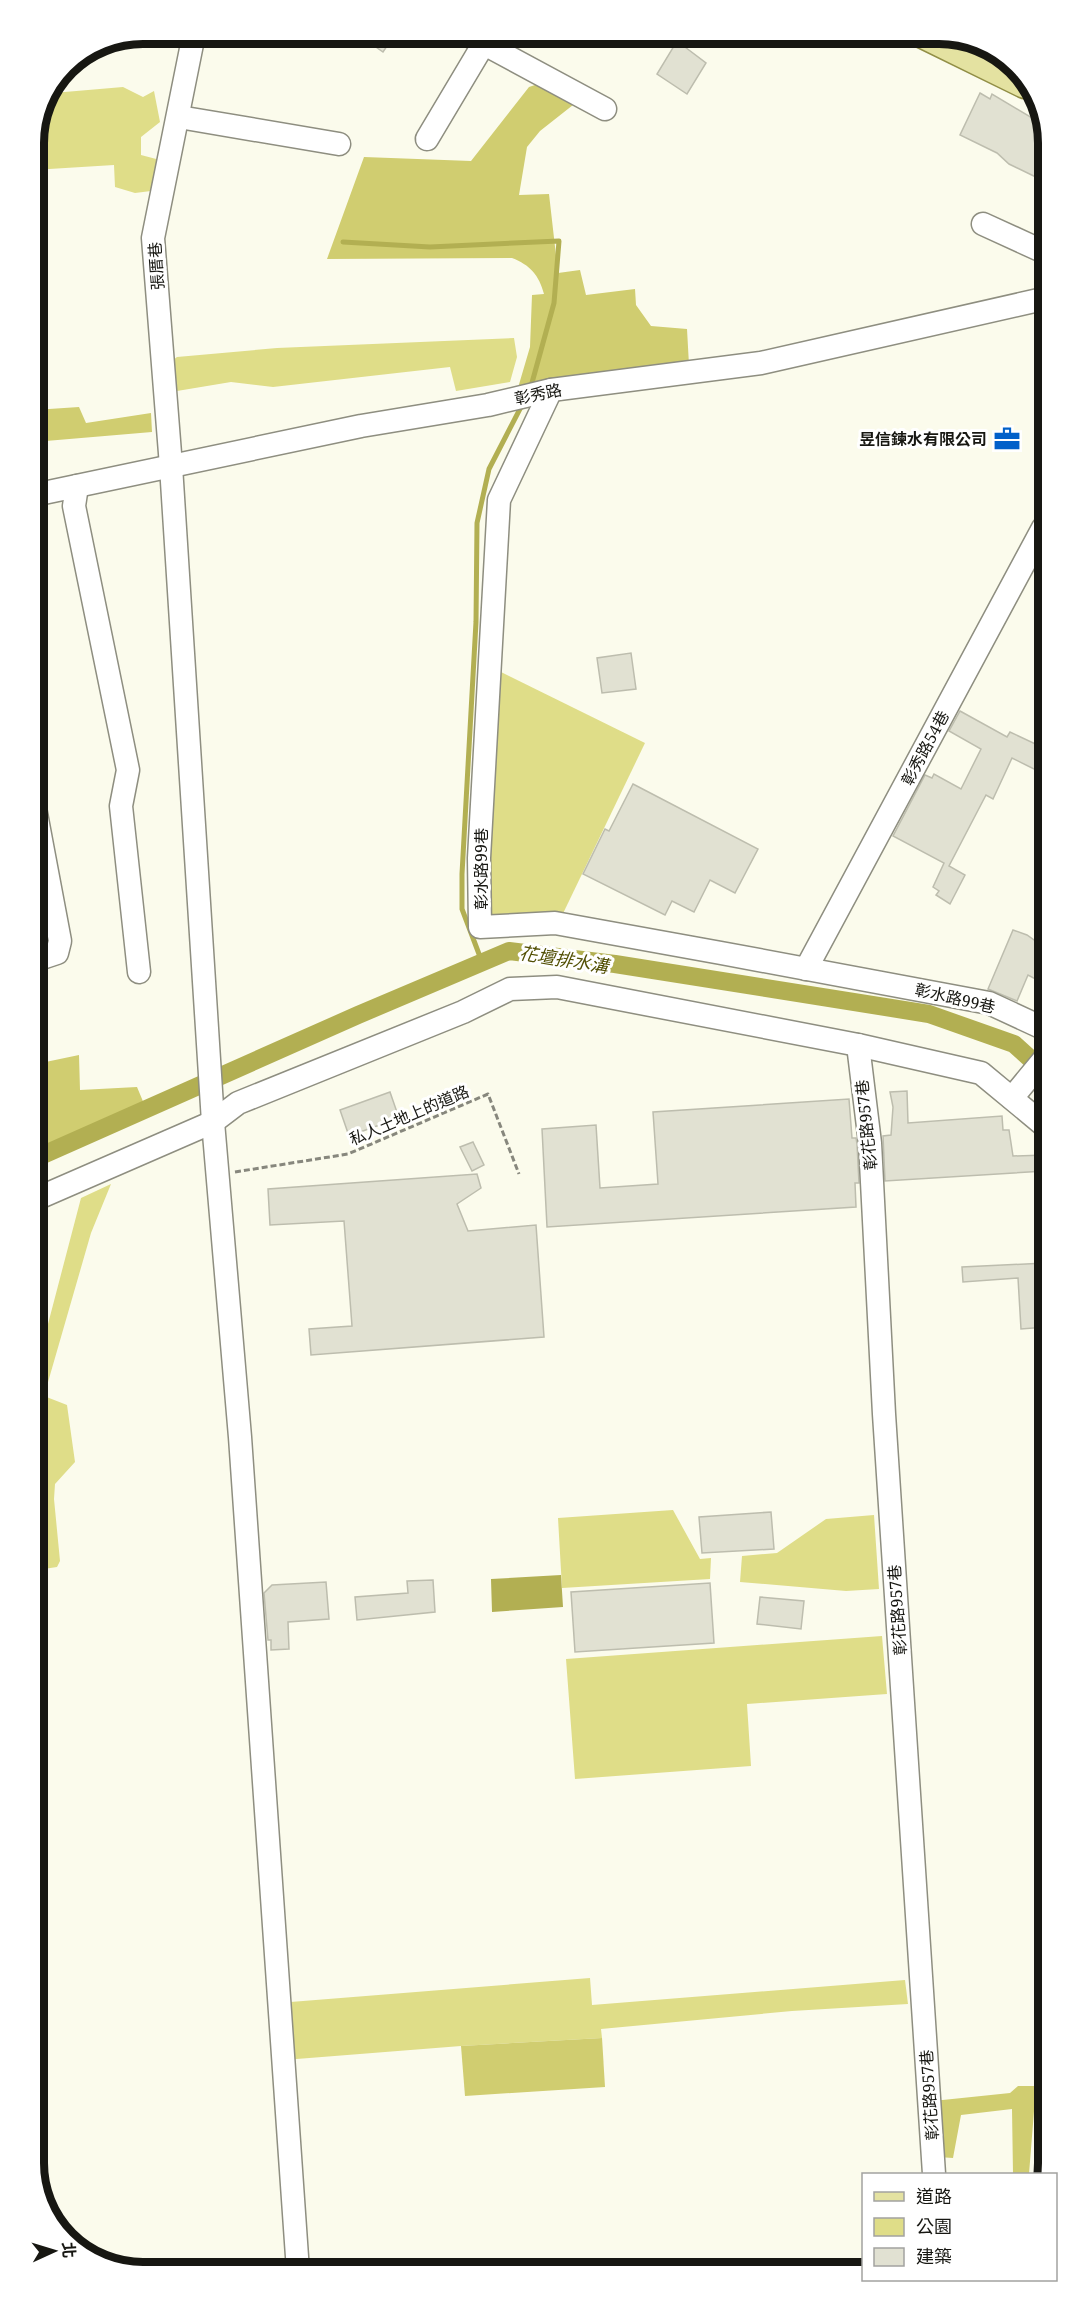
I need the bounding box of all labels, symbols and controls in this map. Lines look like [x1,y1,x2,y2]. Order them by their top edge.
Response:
street label: 張厝巷 [143,241,169,291]
street label: 彰秀路 [512,378,564,410]
office icon: 昱信鍊水有限公司 [992,424,1022,454]
place label: 昱信鍊水有限公司 [859,428,987,450]
street label: 彰秀路54巷 [896,707,954,789]
street label: 彰水路99巷 [470,828,492,910]
water label: 花壇排水溝 [518,940,613,978]
street label: 彰水路99巷 [913,978,997,1018]
street label: 彰花路957巷 [850,1079,882,1171]
street label: 私人土地上的道路 [346,1080,472,1150]
street label: 彰花路957巷 [883,1564,911,1656]
street label: 彰花路957巷 [915,2049,943,2141]
legend [862,2173,1057,2281]
text: 道路 [916,2184,952,2208]
text: 公園 [916,2214,952,2238]
north arrow [24,2221,84,2281]
text: 北 [57,2241,80,2259]
text: 建築 [916,2244,952,2268]

